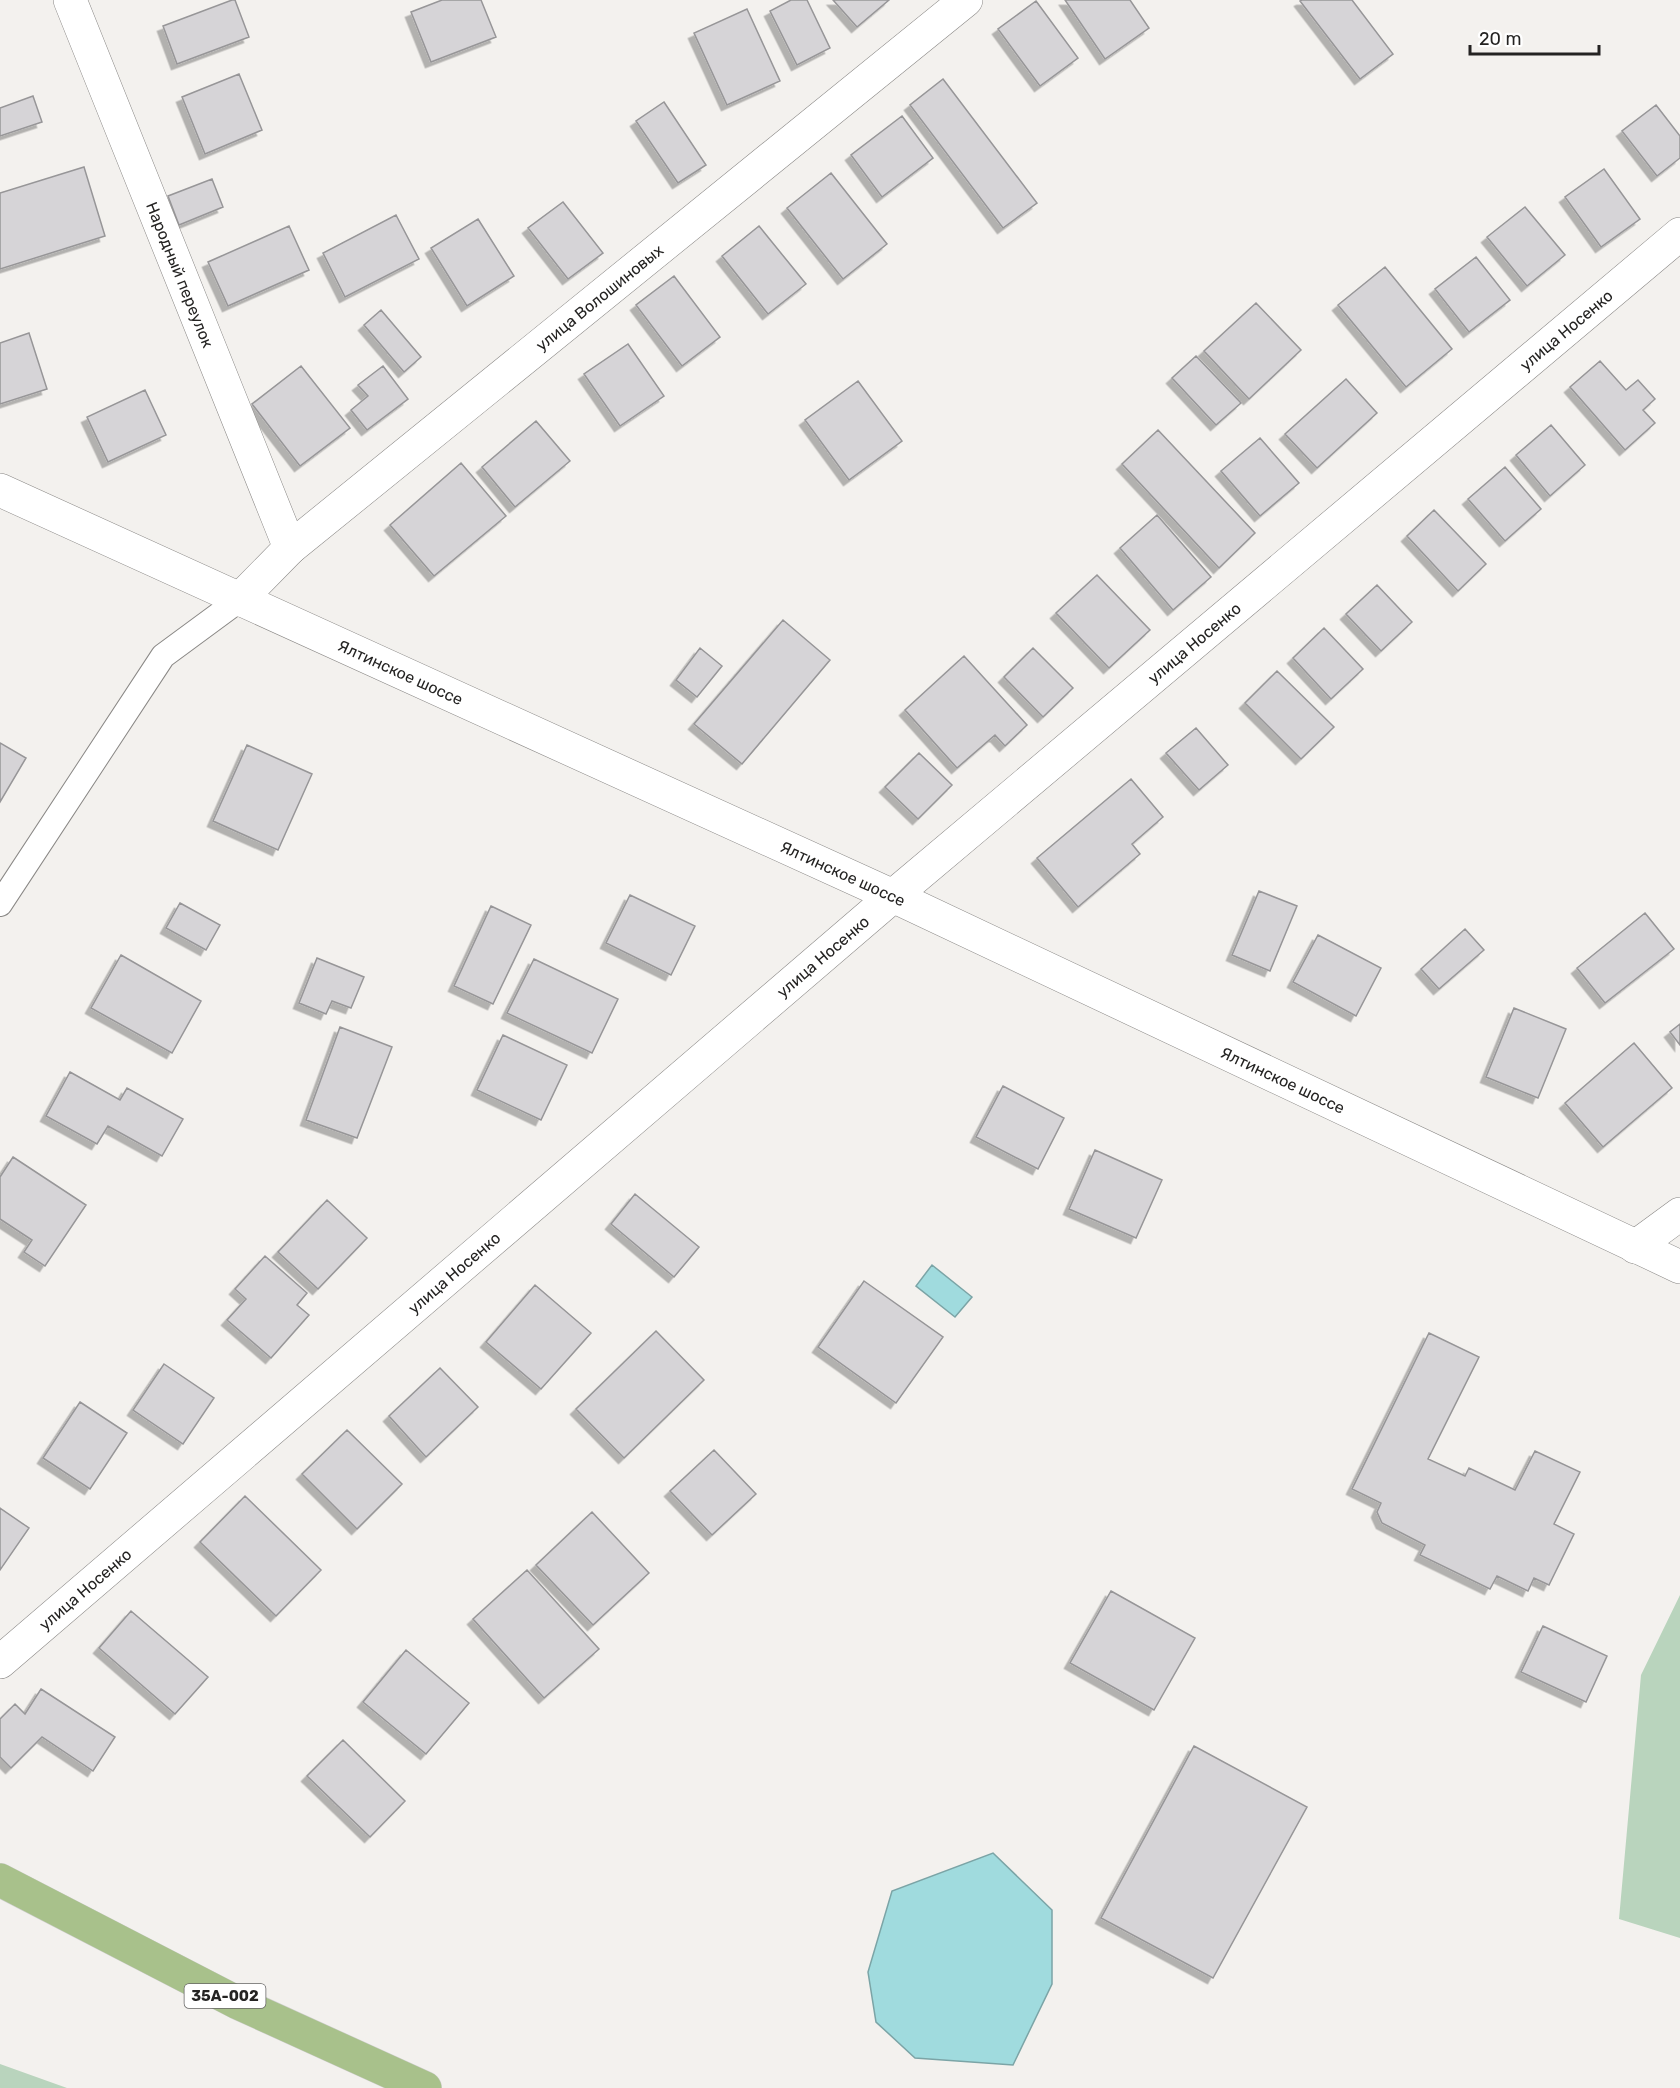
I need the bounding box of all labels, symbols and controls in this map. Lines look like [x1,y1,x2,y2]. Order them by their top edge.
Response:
scale bar [1470,18,1599,56]
text: 20 m [1479,28,1521,50]
street label: Народный переулок [142,199,218,351]
street label: улица Волошиновых [532,240,667,355]
street label: улица Носенко [1516,286,1617,375]
street label: улица Носенко [1144,599,1245,688]
street label: Ялтинское шоссе [335,636,466,709]
street label: Ялтинское шоссе [777,837,908,910]
street label: улица Носенко [773,912,873,1001]
street label: Ялтинское шоссе [1218,1043,1348,1118]
street label: улица Носенко [404,1228,504,1318]
street label: улица Носенко [35,1545,135,1634]
road number: 35А-002 [184,1984,266,2008]

